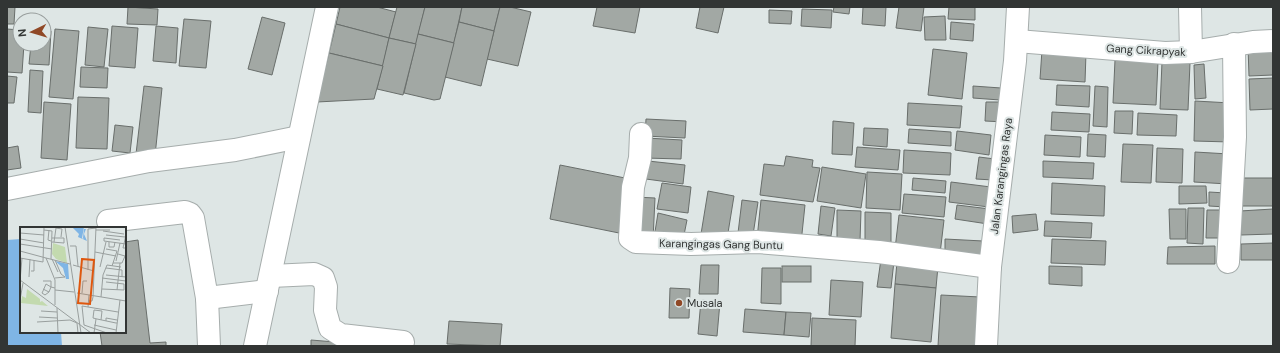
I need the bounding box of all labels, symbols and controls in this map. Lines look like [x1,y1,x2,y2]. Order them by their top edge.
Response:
north arrow [12,12,52,52]
text: N [15,28,29,37]
street label: Gang Cikrapyak [1106,41,1187,59]
street label: Jalan Karangingas Raya [987,117,1015,235]
inset map [20,227,126,333]
street label: Karangingas Gang Buntu [659,236,783,252]
place label: Musala [687,296,723,310]
marker: Musala [674,298,684,308]

